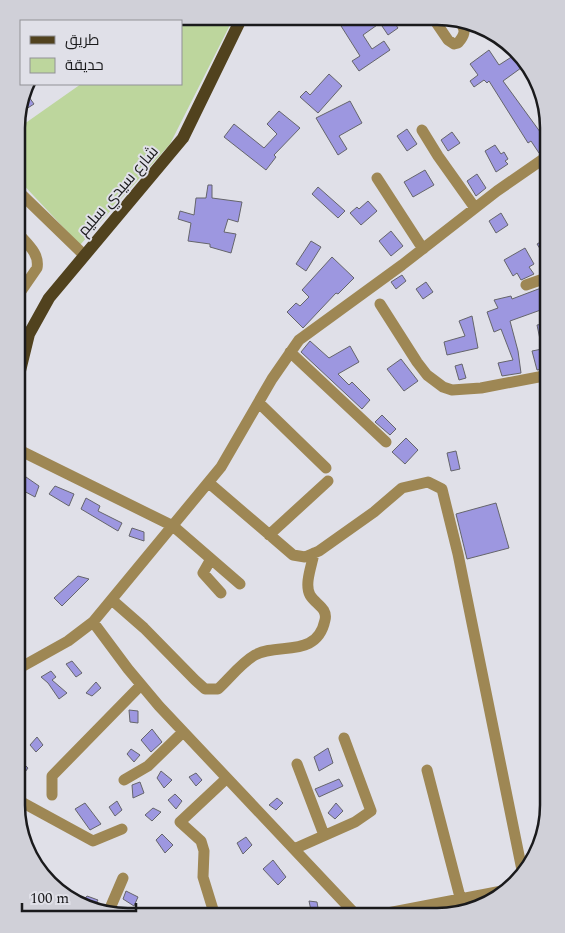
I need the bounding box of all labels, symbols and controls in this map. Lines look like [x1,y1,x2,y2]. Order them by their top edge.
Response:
legend [20,20,182,85]
text: طريق [65,29,99,52]
text: حديقة [65,54,104,77]
street label: شارع سيدي سليم [72,140,165,242]
scale bar [22,880,136,912]
text: 100 m [30,887,69,910]

